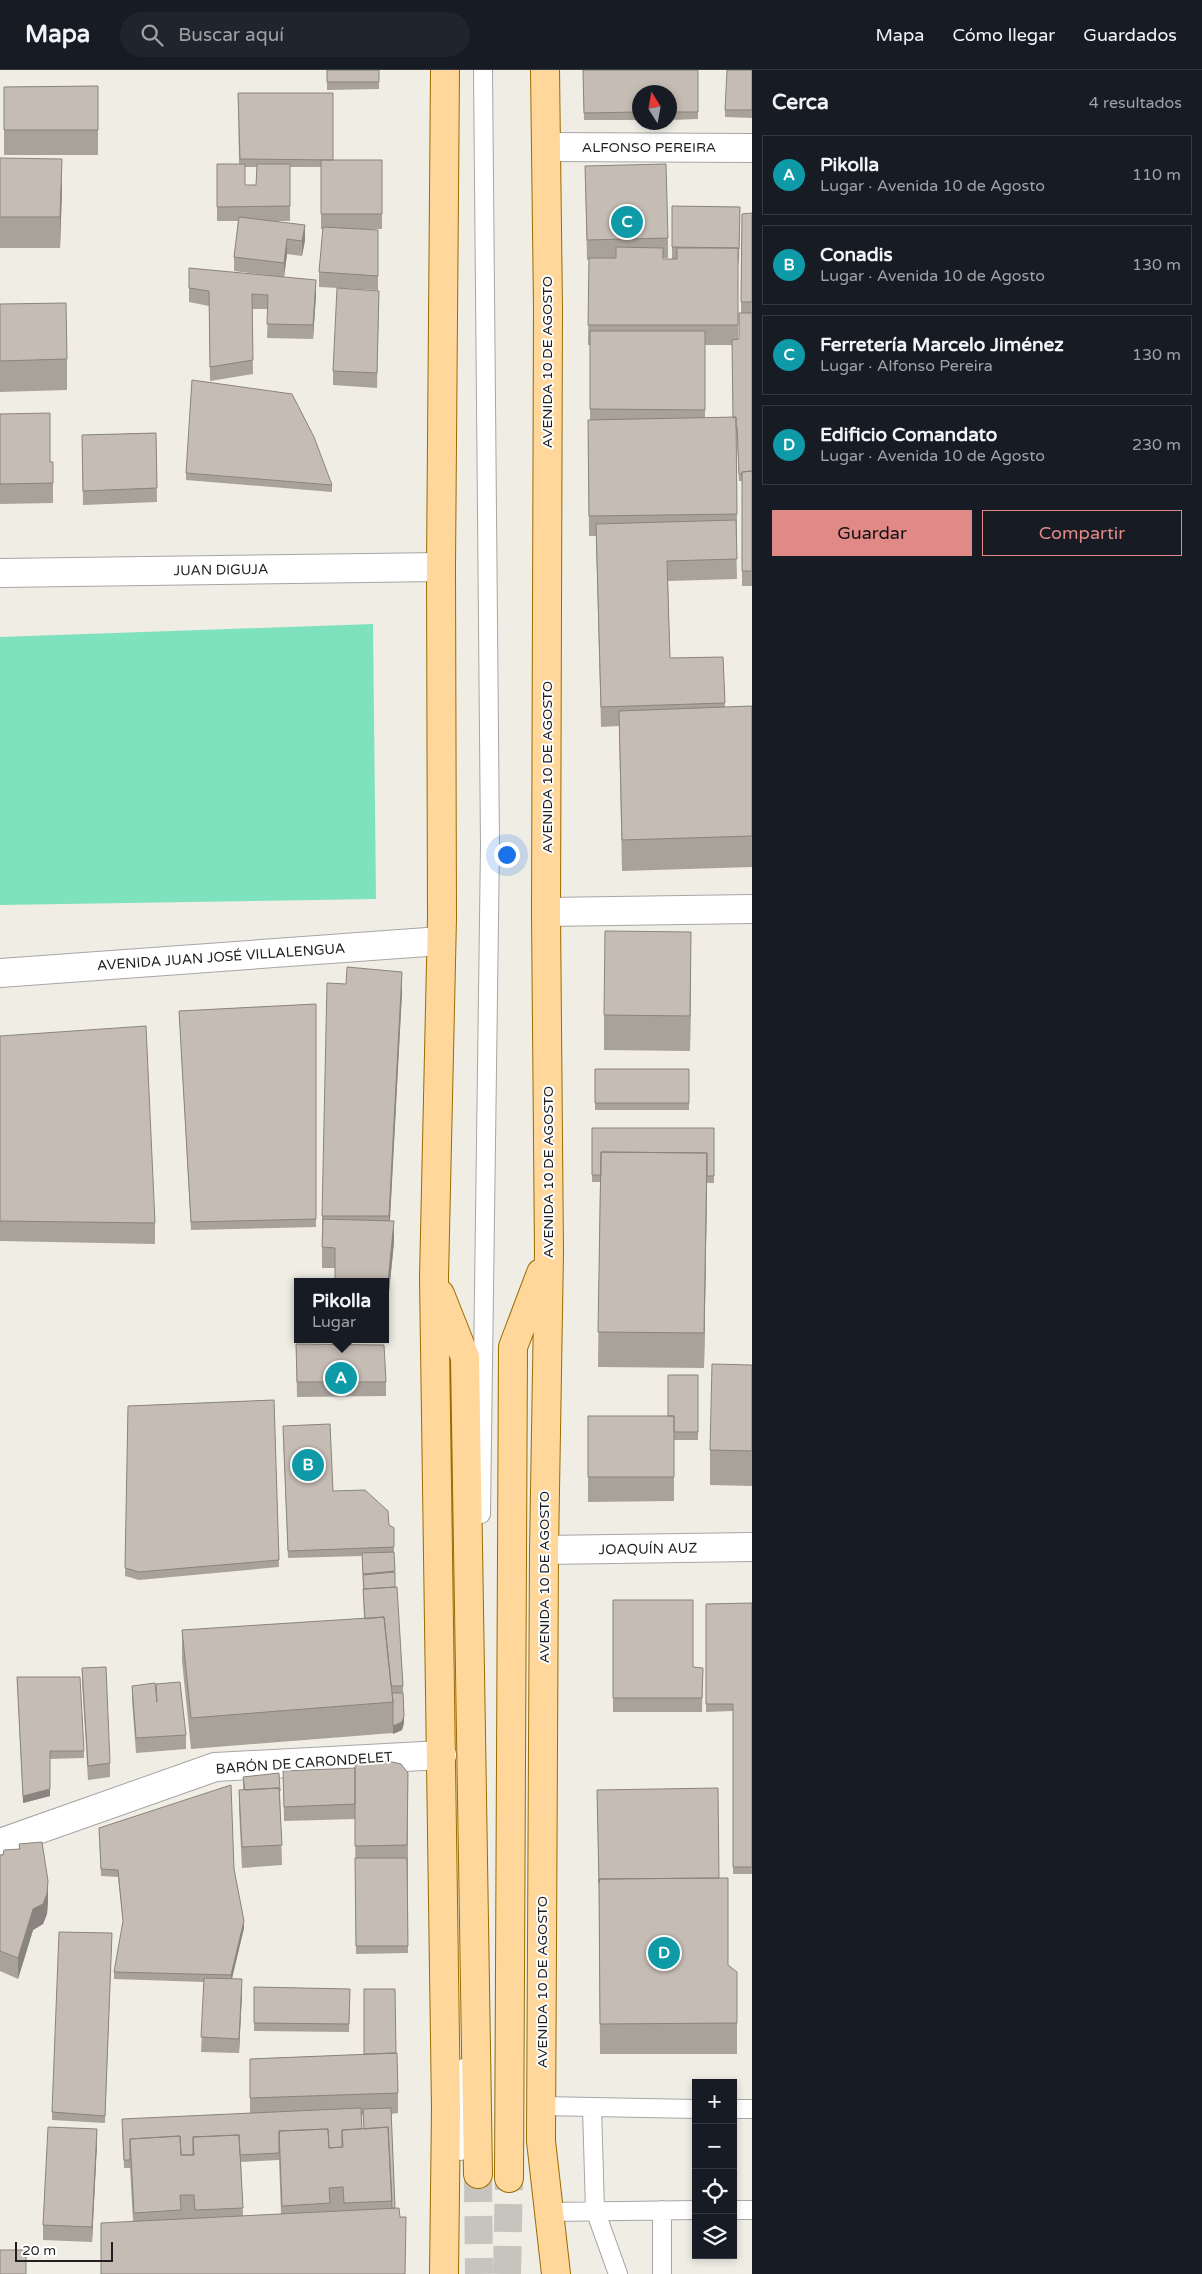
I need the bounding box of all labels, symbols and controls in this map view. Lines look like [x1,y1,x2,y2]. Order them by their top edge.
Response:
search box [120,12,470,57]
text: Mapa [25,20,90,49]
icon: search [138,21,166,49]
text: Buscar aquí [178,24,284,46]
text: Mapa [875,24,924,46]
text: Cómo llegar [952,24,1055,46]
text: Guardados [1083,24,1177,46]
north arrow [632,85,677,130]
text: Cerca [772,90,829,115]
text: 4 resultados [1089,93,1182,113]
street label: ALFONSO PEREIRA [582,139,716,156]
text: Pikolla [820,154,879,176]
text: A [783,165,795,185]
text: 110 m [1132,165,1181,185]
text: Lugar · Avenida 10 de Agosto [820,176,1045,196]
pin: C [611,203,643,241]
text: Conadis [820,244,893,266]
text: B [783,255,795,275]
text: 130 m [1132,255,1181,275]
text: Lugar · Avenida 10 de Agosto [820,266,1045,286]
street label: AVENIDA 10 DE AGOSTO [539,276,556,448]
text: Ferretería Marcelo Jiménez [820,334,1064,356]
text: C [783,345,795,365]
text: 130 m [1132,345,1181,365]
text: Lugar · Alfonso Pereira [820,356,993,376]
text: Edificio Comandato [820,424,997,446]
text: D [783,435,795,455]
text: 230 m [1132,435,1181,455]
text: Lugar · Avenida 10 de Agosto [820,446,1045,466]
button: Guardar [772,510,972,556]
button: Compartir [982,510,1182,556]
street label: JUAN DIGUJA [173,561,269,579]
street label: AVENIDA 10 DE AGOSTO [539,681,556,853]
your location [494,842,520,868]
street label: AVENIDA JUAN JOSÉ VILLALENGUA [96,940,346,974]
street label: AVENIDA 10 DE AGOSTO [540,1086,557,1258]
popup [294,1278,389,1343]
text: Pikolla [312,1290,371,1312]
text: Lugar [312,1312,356,1332]
pin: A [325,1359,357,1397]
pin: B [292,1446,324,1484]
street label: AVENIDA 10 DE AGOSTO [536,1491,553,1663]
street label: JOAQUÍN AUZ [599,1540,697,1558]
street label: BARÓN DE CARONDELET [215,1748,393,1778]
street label: AVENIDA 10 DE AGOSTO [534,1896,551,2068]
pin: D [648,1934,680,1972]
map controls [692,2079,737,2259]
button: + [692,2079,737,2124]
button: − [692,2124,737,2169]
button: locate [692,2169,737,2214]
button: layers [692,2214,737,2259]
scale bar [15,2239,112,2262]
text: 20 m [22,2242,56,2259]

